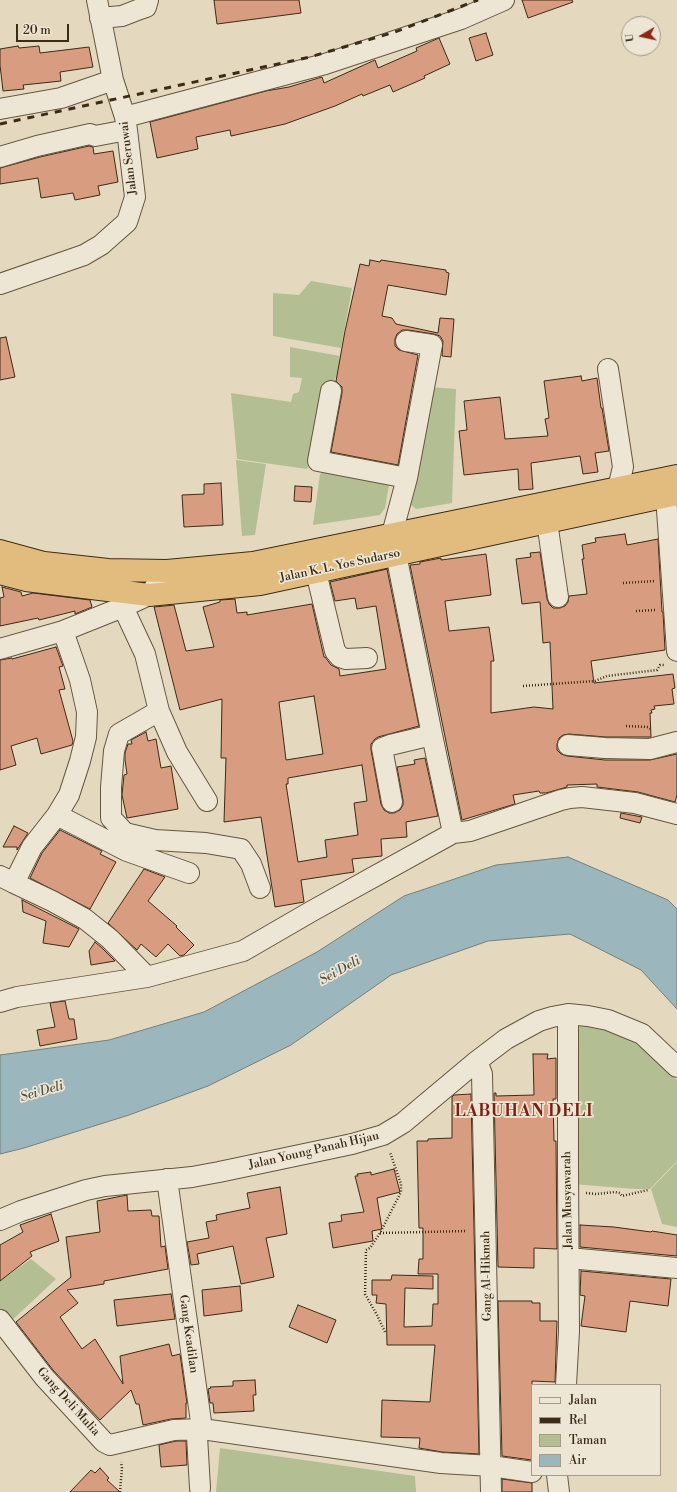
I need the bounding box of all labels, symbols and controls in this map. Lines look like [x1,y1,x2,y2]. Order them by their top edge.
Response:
scale bar [18,16,71,42]
north arrow [621,16,661,56]
text: 20 m [23,23,51,38]
text: U [623,32,638,43]
street label: Jalan Seruwai [117,120,141,196]
street label: Jalan K. L. Yos Sudarso [278,546,402,586]
water label: Sei Deli [317,953,363,989]
water label: Sei Deli [18,1078,66,1106]
district label: LABUHAN DELI [455,1102,593,1122]
street label: Jalan Young Panah Hijau [247,1129,381,1173]
street label: Jalan Musyawarah [560,1151,576,1249]
street label: Gang Al-Hikmah [479,1230,495,1322]
street label: Gang Keadilan [175,1294,201,1374]
street label: Gang Deli Mulia [33,1365,103,1439]
legend [531,1384,661,1476]
text: Jalan [569,1393,597,1408]
text: Rel [569,1413,587,1428]
text: Taman [569,1433,607,1448]
text: Air [569,1453,586,1468]

